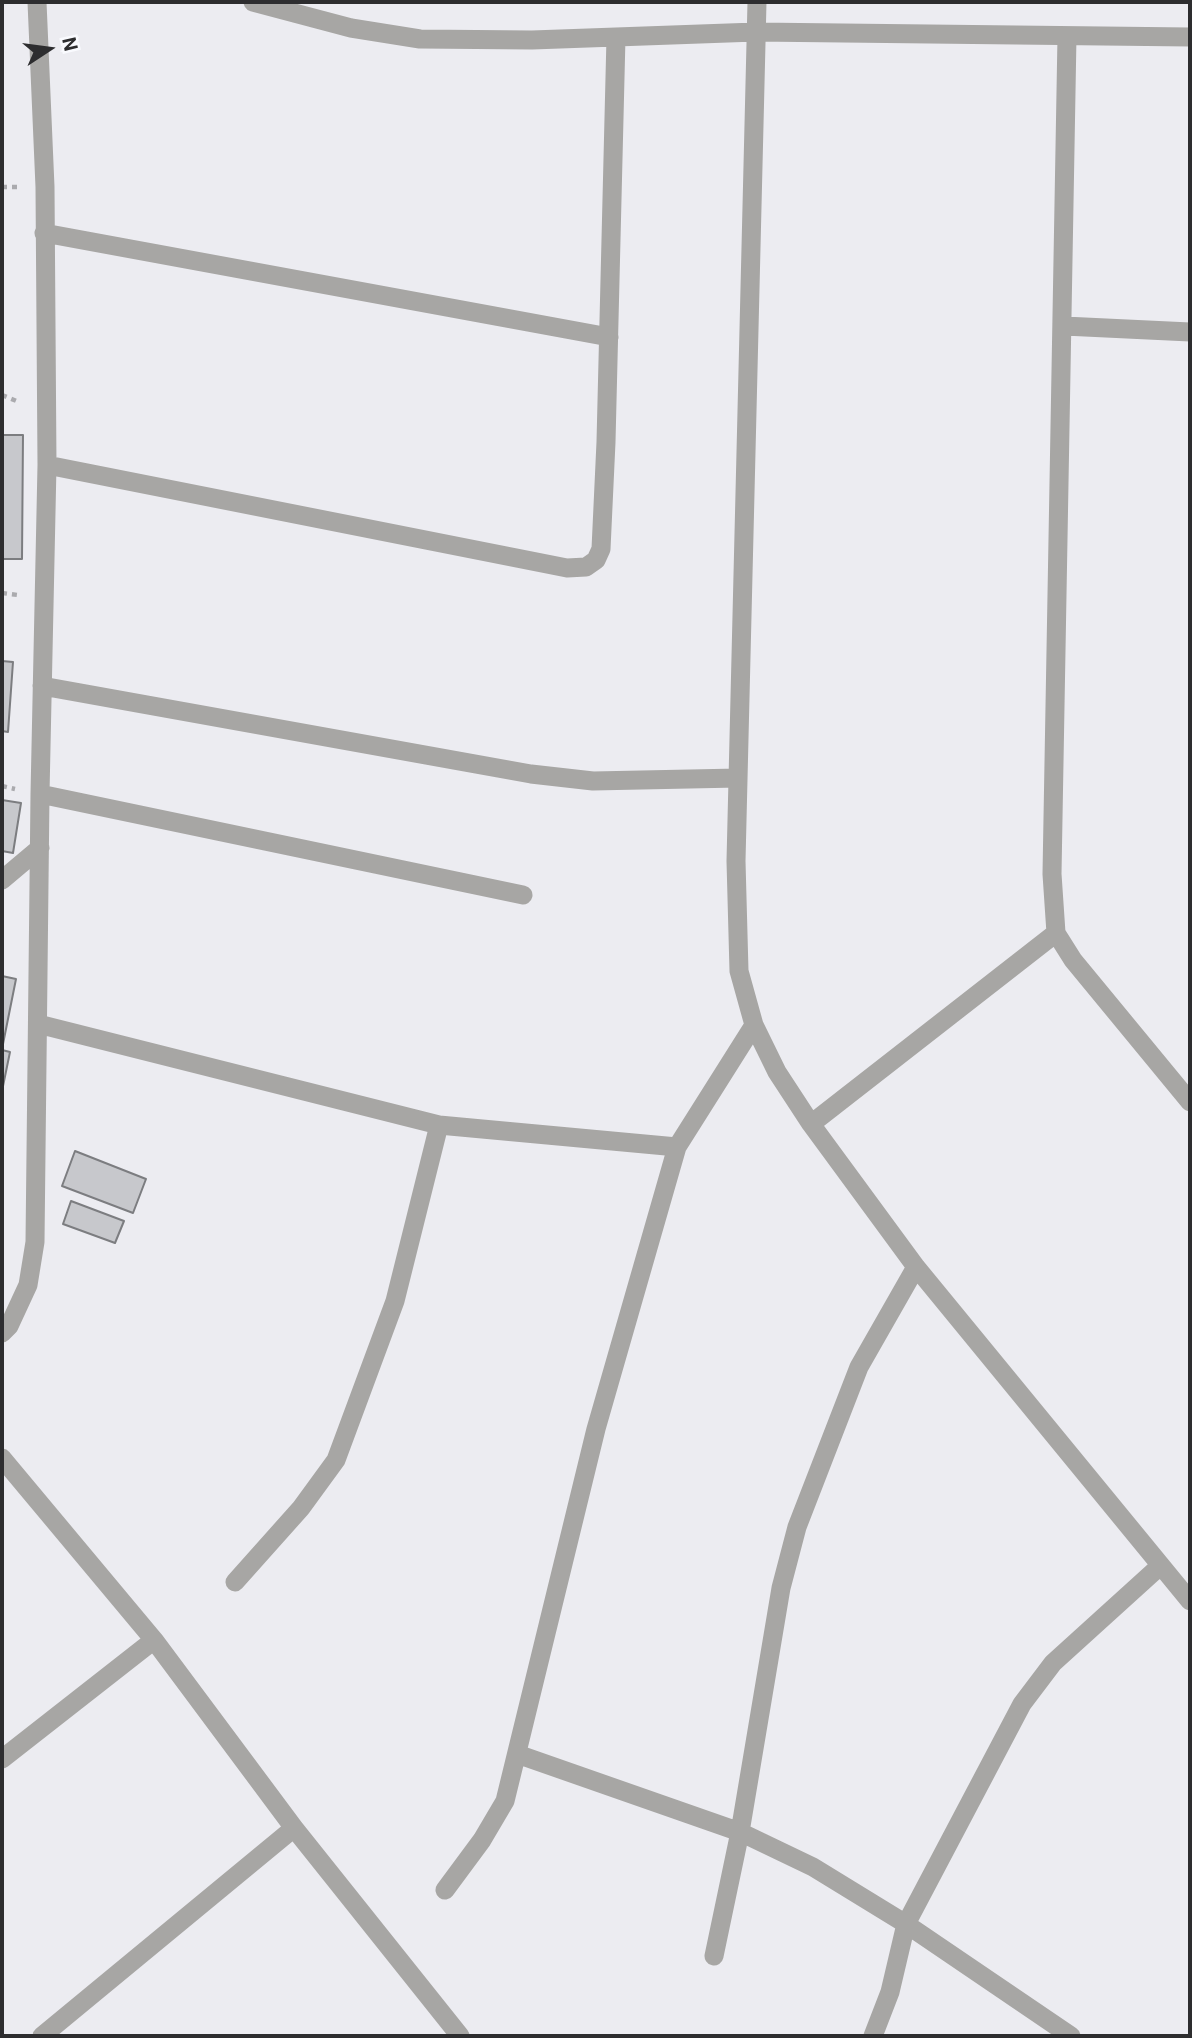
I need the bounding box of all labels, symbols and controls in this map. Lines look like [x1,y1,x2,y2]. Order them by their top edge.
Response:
north arrow [14,14,84,84]
text: N [57,35,83,53]

